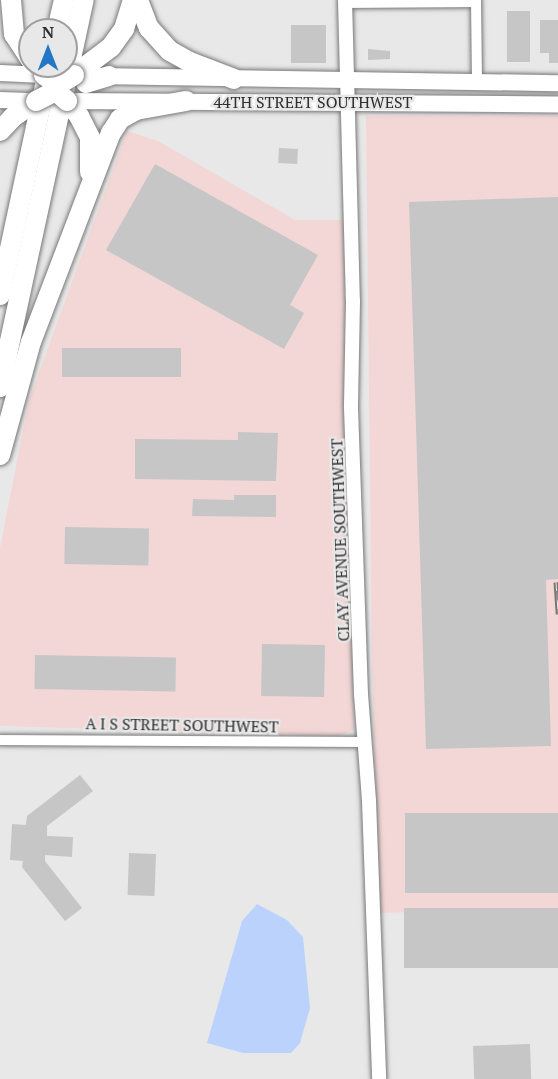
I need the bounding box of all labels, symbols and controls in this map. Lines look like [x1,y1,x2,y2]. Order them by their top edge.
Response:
north arrow [18,18,78,78]
text: N [42,21,54,43]
street label: 44TH STREET SOUTHWEST [213,92,413,112]
street label: CLAY AVENUE SOUTHWEST [327,438,353,642]
street label: A I S STREET SOUTHWEST [85,714,279,736]

